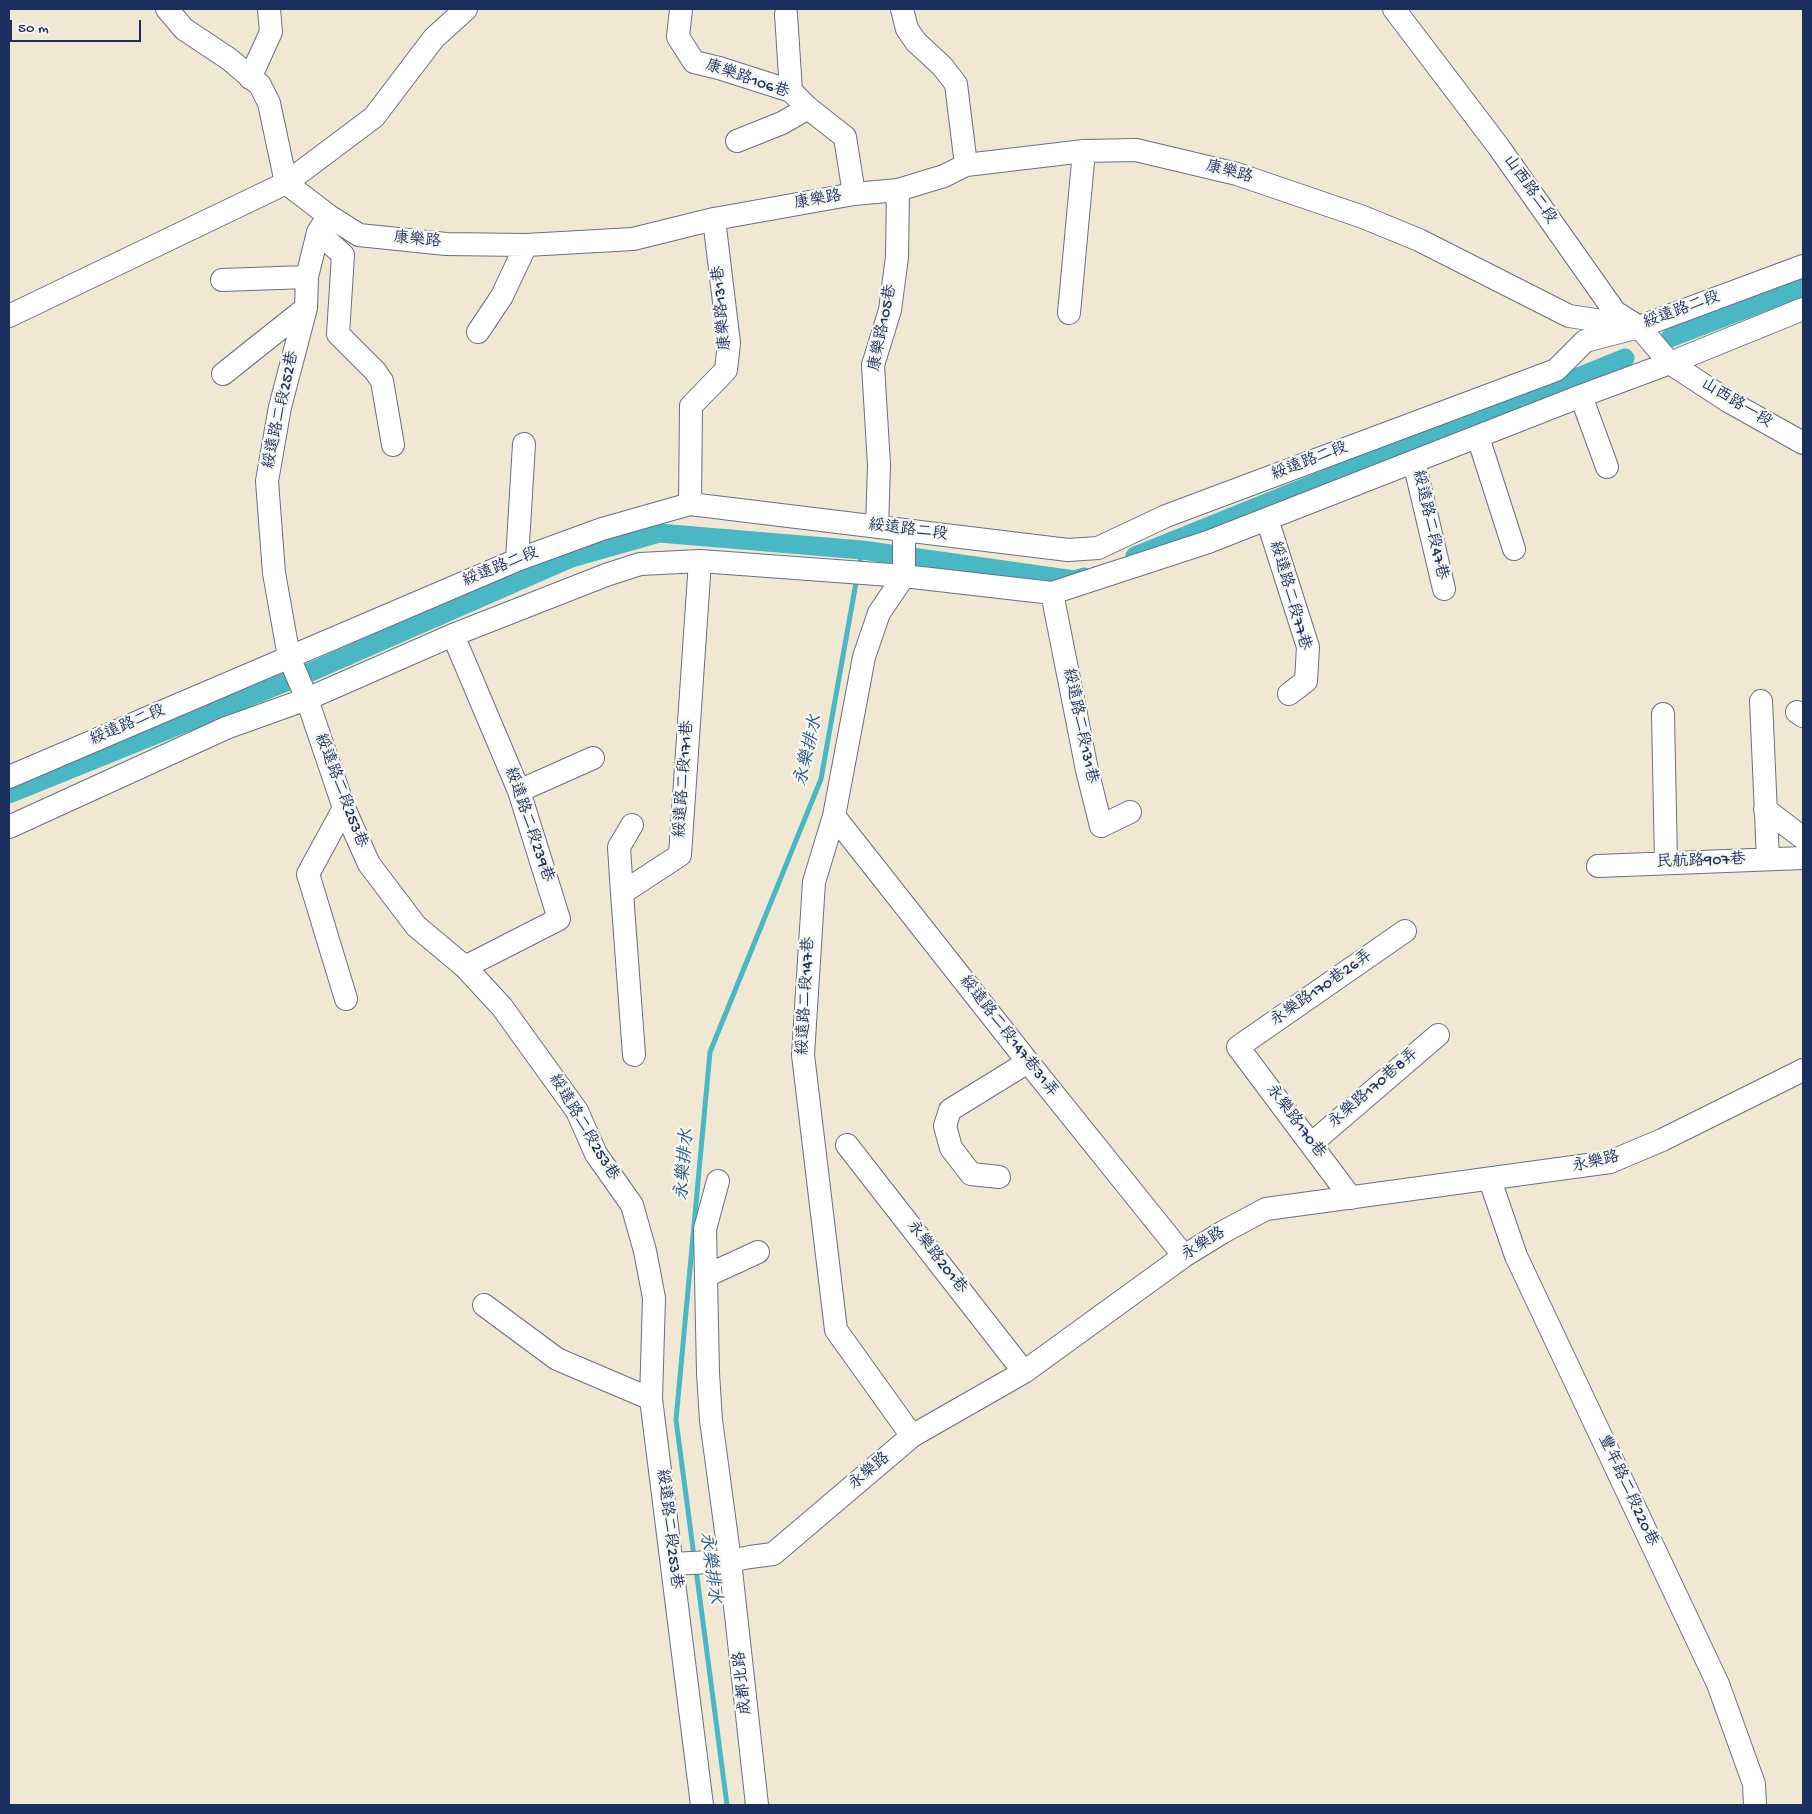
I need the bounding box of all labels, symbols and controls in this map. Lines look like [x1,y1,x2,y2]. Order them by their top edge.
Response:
scale bar [12,10,144,42]
text: 50 m [18,20,49,38]
street label: 康樂路106巷 [702,57,792,103]
street label: 山西路二段 [1498,152,1560,228]
street label: 康樂路 [1203,158,1255,188]
street label: 康樂路 [793,187,843,215]
street label: 康樂路 [392,229,442,253]
street label: 康樂路131巷 [710,265,736,351]
street label: 康樂路105巷 [866,283,902,373]
street label: 綏遠路二段 [1641,288,1723,334]
street label: 綏遠路二段252巷 [260,349,304,471]
street label: 山西路一段 [1697,375,1775,433]
street label: 綏遠路二段 [1269,439,1351,485]
street label: 綏遠路二段47巷 [1407,468,1451,582]
street label: 綏遠路二段 [867,517,949,545]
street label: 綏遠路二段77巷 [1264,539,1314,653]
street label: 綏遠路二段 [460,544,542,592]
street label: 綏遠路二段131巷 [1057,667,1101,785]
street label: 綏遠路二段 [87,702,169,750]
water label: 永樂排水 [791,713,829,789]
street label: 綏遠路二段171巷 [671,720,699,838]
street label: 綏遠路二段253巷 [309,731,371,851]
street label: 綏遠路二段239巷 [499,765,557,885]
street label: 民航路907巷 [1656,851,1746,873]
street label: 綏遠路二段147巷 [794,936,820,1056]
street label: 永樂路170巷26弄 [1267,947,1377,1031]
street label: 綏遠路二段147巷31弄 [955,972,1061,1102]
street label: 永樂路170巷8弄 [1325,1045,1423,1133]
street label: 綏遠路二段253巷 [544,1071,622,1185]
street label: 永樂路170巷 [1261,1081,1329,1163]
water label: 永樂排水 [672,1128,700,1202]
street label: 永樂路 [1570,1148,1622,1178]
street label: 永樂路201巷 [902,1218,970,1298]
street label: 永樂路 [1179,1224,1229,1266]
street label: 豐年路二段220巷 [1593,1432,1661,1550]
street label: 永樂路 [845,1449,895,1495]
street label: 綏遠路二段253巷 [651,1468,685,1590]
water label: 永樂排水 [694,1531,724,1605]
street label: 成都北路 [731,1650,757,1716]

